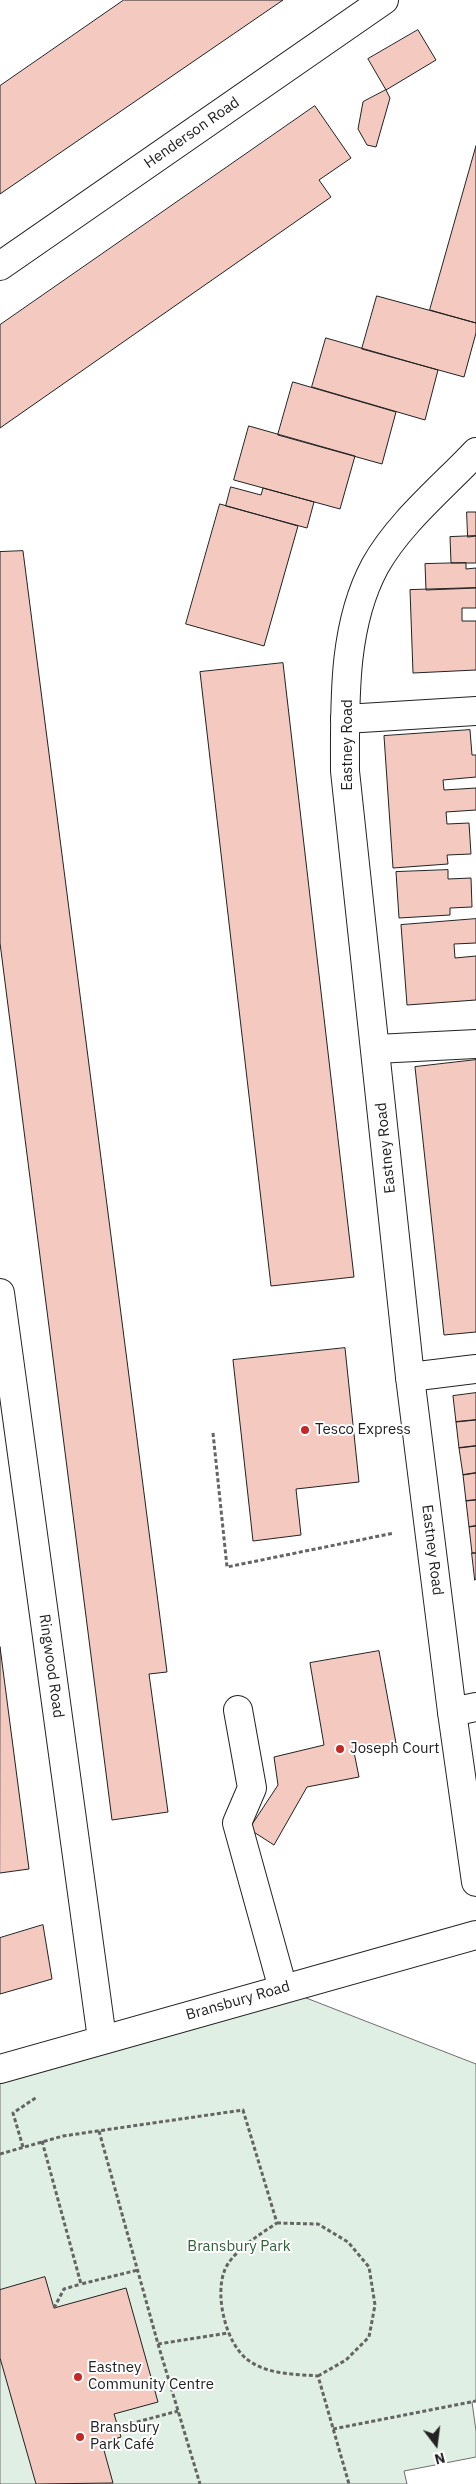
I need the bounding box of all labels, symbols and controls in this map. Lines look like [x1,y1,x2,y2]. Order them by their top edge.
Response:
street label: Henderson Road [141,93,243,173]
street label: Eastney Road [339,699,357,791]
street label: Eastney Road [372,1102,400,1194]
place label: Tesco Express [315,1421,411,1439]
marker: Tesco Express [299,1424,311,1436]
street label: Eastney Road [417,1504,447,1596]
street label: Ringwood Road [35,1613,67,1719]
place label: Joseph Court [350,1740,439,1758]
marker: Joseph Court [334,1743,346,1755]
street label: Bransbury Road [184,1978,292,2024]
park label: Bransbury Park [187,2238,291,2256]
place label: Eastney Community Centre [88,2359,214,2394]
marker: Eastney Community Centre [72,2371,84,2383]
place label: Bransbury Park Café [90,2419,159,2454]
north arrow [411,2419,461,2469]
marker: Bransbury Park Café [74,2431,86,2443]
text: N [433,2448,447,2468]

